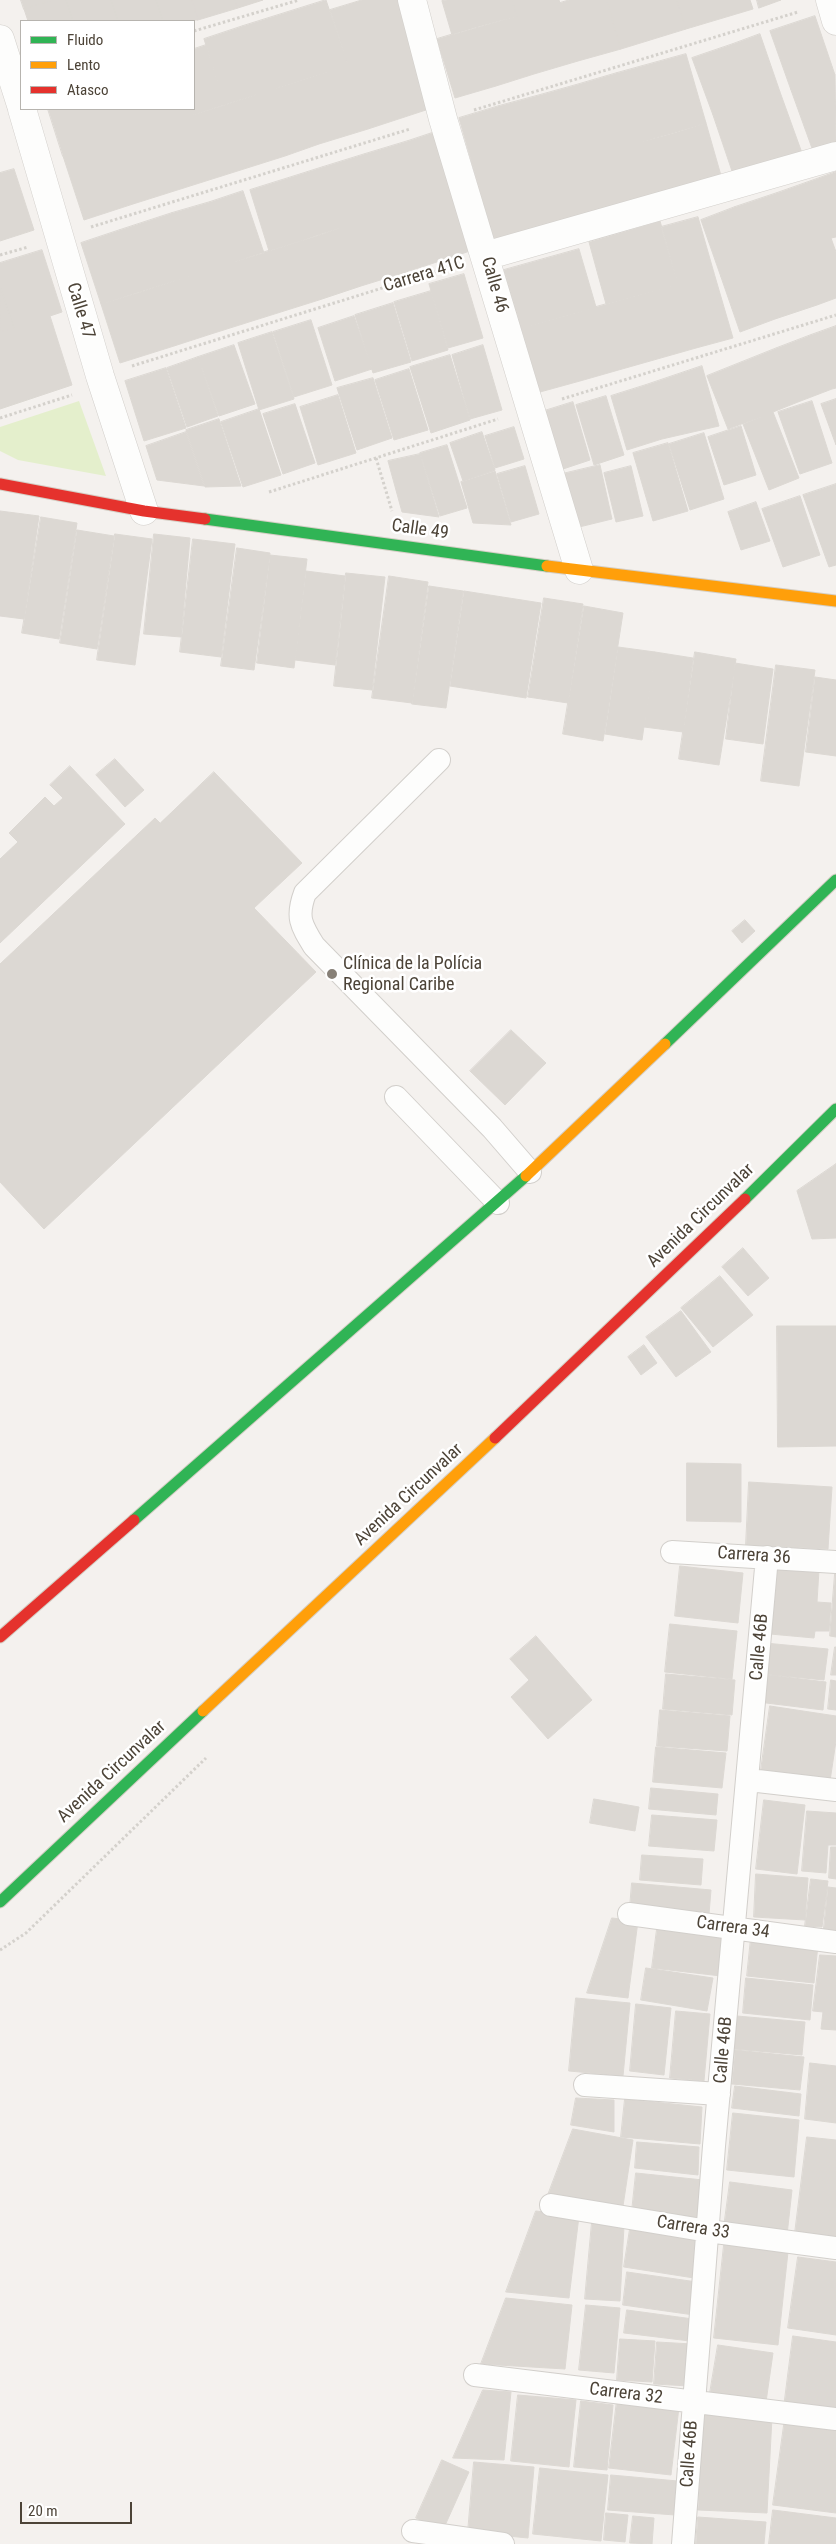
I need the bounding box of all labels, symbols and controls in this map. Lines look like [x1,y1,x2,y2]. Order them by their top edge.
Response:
legend [20,20,195,110]
text: Fluido [67,31,103,49]
text: Lento [67,56,100,74]
text: Atasco [67,81,108,99]
street label: Carrera 41C [381,252,467,298]
street label: Calle 46 [476,254,512,316]
street label: Calle 47 [61,280,99,342]
street label: Calle 49 [390,515,450,545]
place label: Clínica de la Polícia Regional Caribe [343,953,482,996]
marker: Clínica de la Polícia Regional Caribe [325,967,339,981]
street label: Avenida Circunvalar [643,1159,759,1273]
street label: Avenida Circunvalar [350,1439,468,1551]
street label: Carrera 36 [716,1543,792,1569]
street label: Calle 46B [746,1613,774,1681]
street label: Avenida Circunvalar [53,1716,171,1828]
street label: Carrera 34 [695,1912,771,1944]
street label: Calle 46B [710,2016,738,2084]
street label: Carrera 33 [655,2212,731,2244]
street label: Carrera 32 [588,2379,664,2409]
street label: Calle 46B [677,2420,703,2488]
scale bar [22,2492,135,2524]
text: 20 m [28,2502,58,2520]

